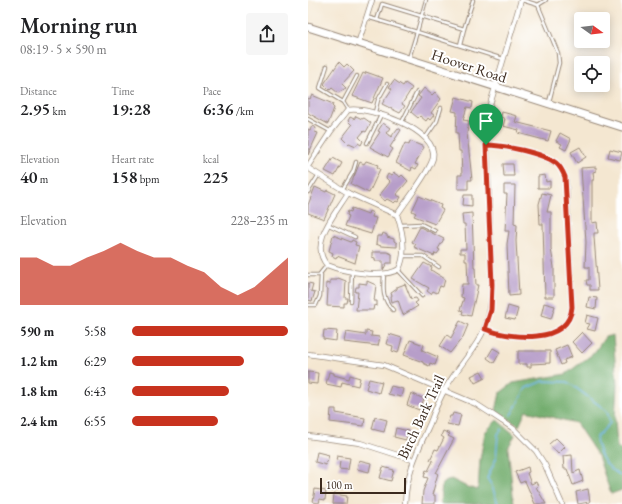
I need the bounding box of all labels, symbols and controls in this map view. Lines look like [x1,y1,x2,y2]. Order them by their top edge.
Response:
text: Morning run [20,11,138,40]
north arrow [574,12,610,48]
map controls [574,12,610,92]
button: share [246,13,288,55]
text: 08:19 · 5 × 590 m [20,41,107,58]
street label: Hoover Road [429,44,510,87]
button: locate [574,56,610,92]
text: Distance [20,84,57,98]
text: Time [111,84,134,98]
text: Pace [203,84,221,98]
text: 2.95 [20,98,50,120]
text: 19:28 [111,98,151,120]
text: 6:36 [203,98,233,120]
text: km [50,104,66,118]
text: /km [233,104,254,118]
pin [469,104,503,145]
icon: arrive [475,110,497,132]
text: Elevation [20,152,60,166]
text: Heart rate [111,152,154,166]
text: kcal [203,152,219,166]
text: 40 [20,166,37,188]
text: 158 [111,166,138,188]
text: 225 [203,166,229,188]
text: m [37,172,48,186]
text: bpm [138,172,160,186]
text: Elevation [20,212,67,229]
text: 228–235 m [231,212,288,229]
text: 590 m [20,323,54,340]
text: 5:58 [84,323,106,340]
text: 1.2 km [20,353,58,370]
text: 6:29 [84,353,106,370]
street label: Birch Bark Trail [393,371,449,462]
text: 1.8 km [20,383,58,400]
text: 6:43 [84,383,106,400]
text: 2.4 km [20,413,58,430]
text: 6:55 [84,413,106,430]
scale bar [320,476,406,495]
text: 100 m [326,478,353,492]

